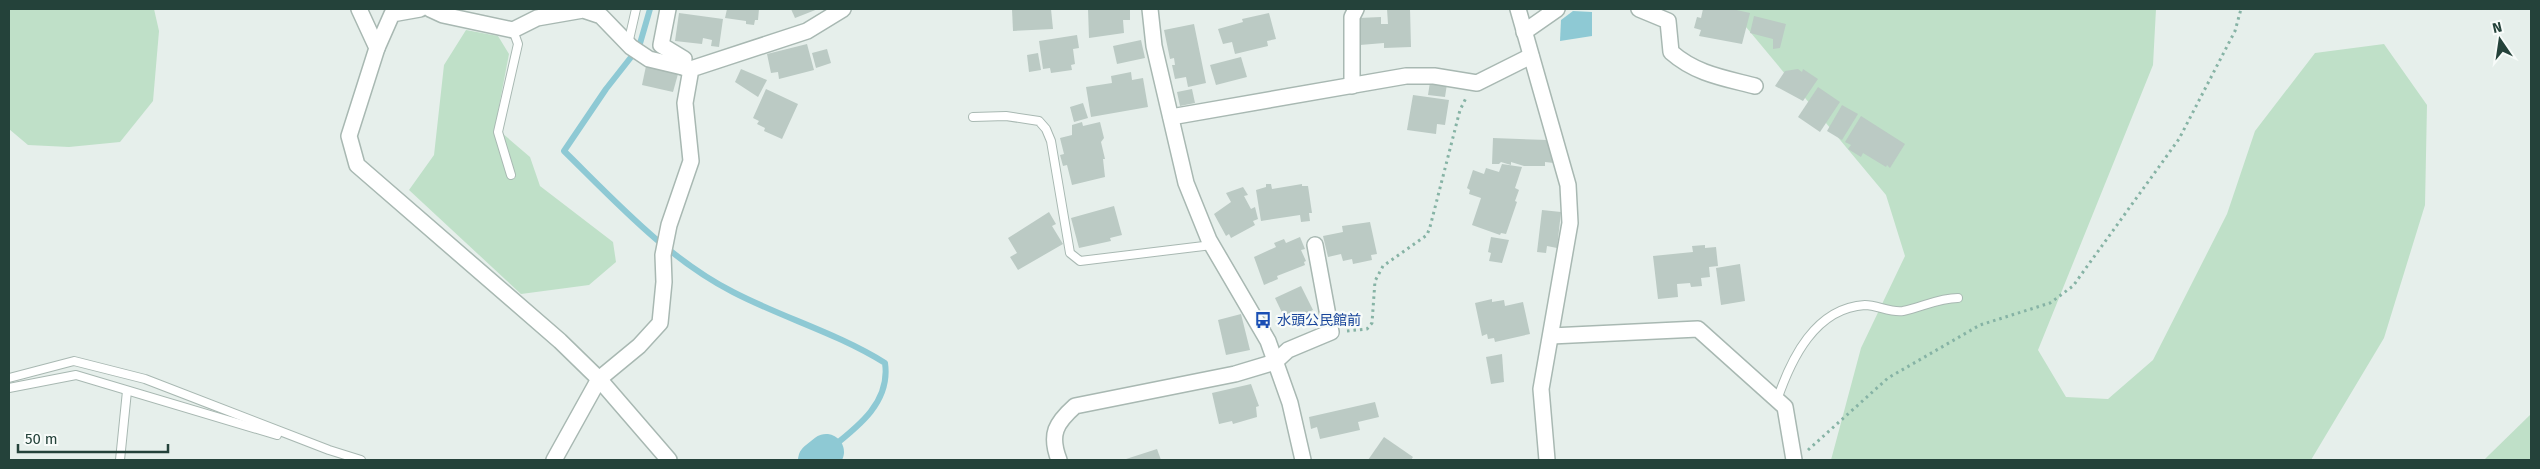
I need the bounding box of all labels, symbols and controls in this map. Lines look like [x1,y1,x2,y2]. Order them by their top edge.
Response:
north arrow [2475,15,2525,65]
text: N [2491,18,2504,37]
bus stop icon: 水頭公民館前 [1253,310,1273,330]
place label: 水頭公民館前 [1277,312,1361,329]
scale bar [18,422,168,454]
text: 50 m [25,430,58,448]

